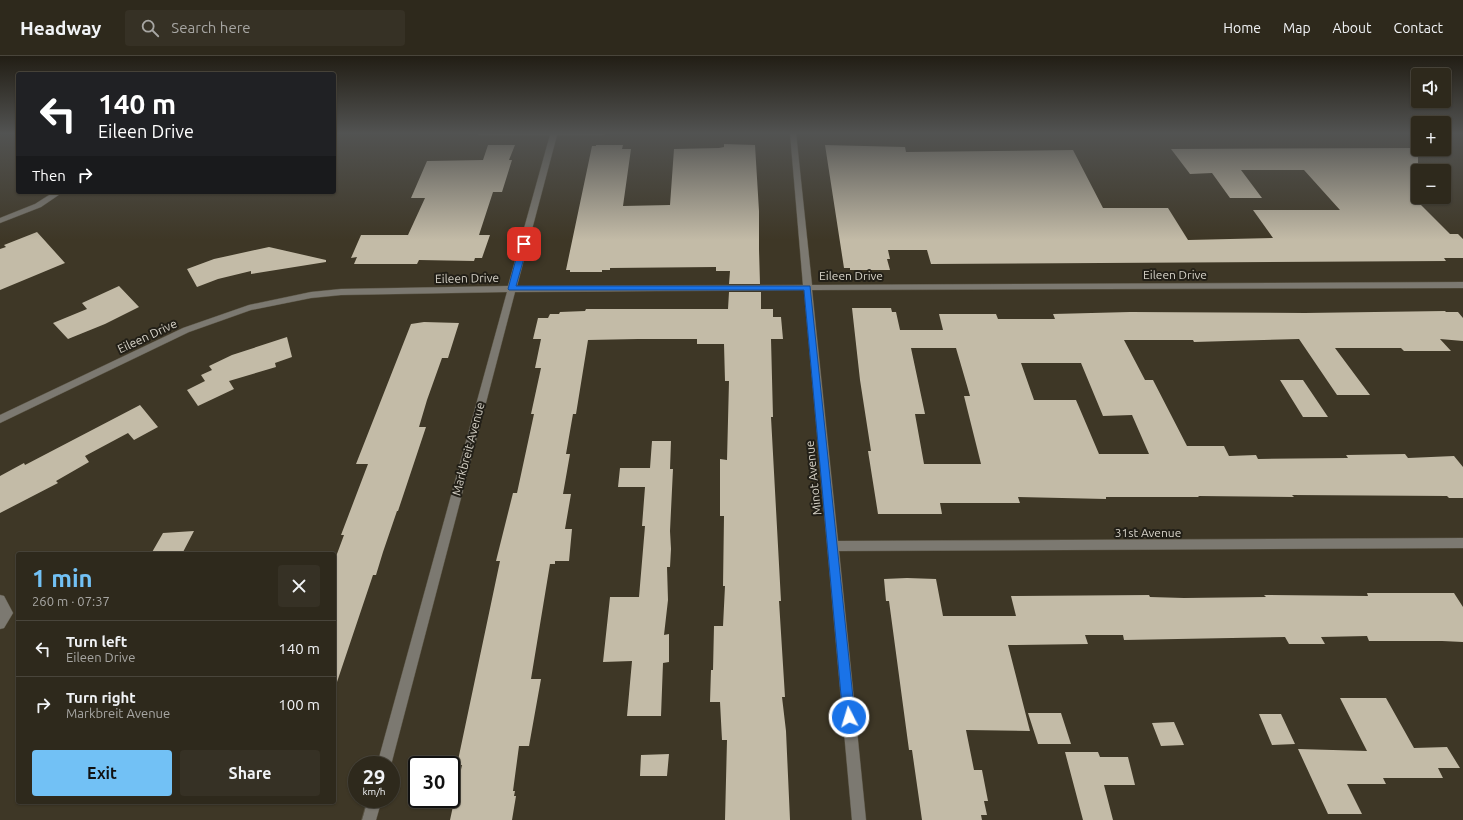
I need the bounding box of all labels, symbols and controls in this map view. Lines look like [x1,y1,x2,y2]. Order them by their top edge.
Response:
search box [125,10,405,46]
text: Headway [20,17,101,39]
icon: search [139,17,161,39]
text: Search here [171,19,251,36]
text: Home [1223,20,1261,36]
text: Map [1283,20,1311,36]
text: About [1333,20,1372,36]
text: Contact [1394,20,1443,36]
map controls [1411,68,1451,204]
button: sound [1411,68,1451,108]
icon: left [32,88,84,140]
text: 140 m [98,88,176,119]
button: + [1411,116,1451,156]
text: Eileen Drive [98,121,194,141]
icon: right [74,164,96,186]
button: − [1411,164,1451,204]
text: Then [32,167,66,184]
pin [507,227,541,261]
icon: arrive [513,233,535,255]
street label: Eileen Drive [1143,268,1207,281]
street label: Eileen Drive [819,269,883,282]
street label: Eileen Drive [435,271,499,285]
street label: Eileen Drive [115,317,179,355]
street label: Markbreit Avenue [449,401,487,497]
street label: Minot Avenue [803,440,823,516]
street label: 31st Avenue [1115,526,1181,539]
text: 1 min [32,565,93,592]
button: close [278,565,320,607]
text: 260 m · 07:37 [32,594,110,608]
text: Turn left [66,633,127,650]
icon: left [32,638,54,660]
text: 140 m [278,640,320,657]
text: Eileen Drive [66,650,135,664]
text: Turn right [66,689,136,706]
icon: right [32,694,54,716]
text: 100 m [278,696,320,713]
position arrow [828,696,870,738]
text: Markbreit Avenue [66,706,170,720]
button: Exit [32,750,172,796]
button: Share [180,750,320,796]
speed limit sign: 30 [408,756,460,808]
text: 29 [363,765,385,788]
text: km/h [362,786,386,797]

